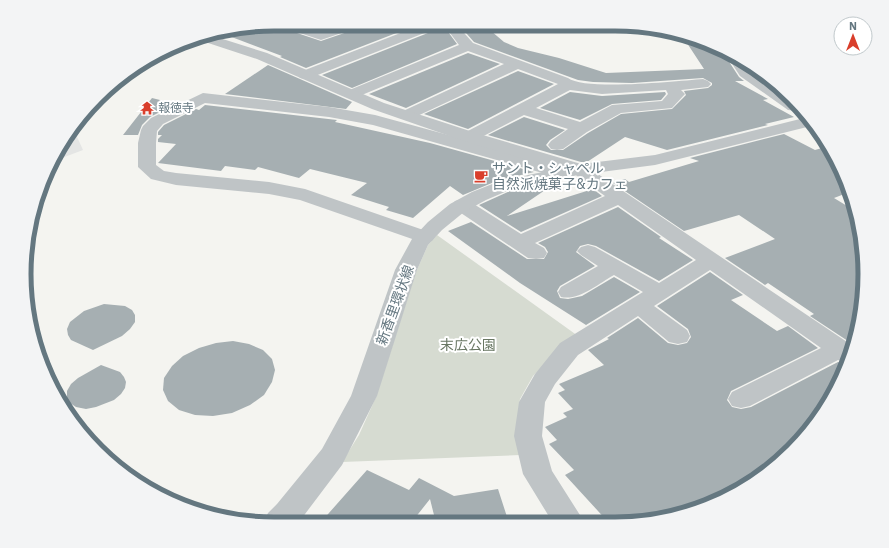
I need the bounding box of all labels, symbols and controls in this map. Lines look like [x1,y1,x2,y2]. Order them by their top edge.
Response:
north arrow [833,16,873,56]
text: N [849,19,857,33]
temple icon: 報徳寺 [139,100,155,116]
place label: 報徳寺 [158,100,194,115]
place label: サント・シャペル 自然派焼菓子&カフェ [492,159,628,193]
cafe icon: サント・シャペル 自然派焼菓子&カフェ [473,168,489,184]
street label: 新香里環状線 [372,262,418,348]
park label: 末広公園 [440,336,496,354]

